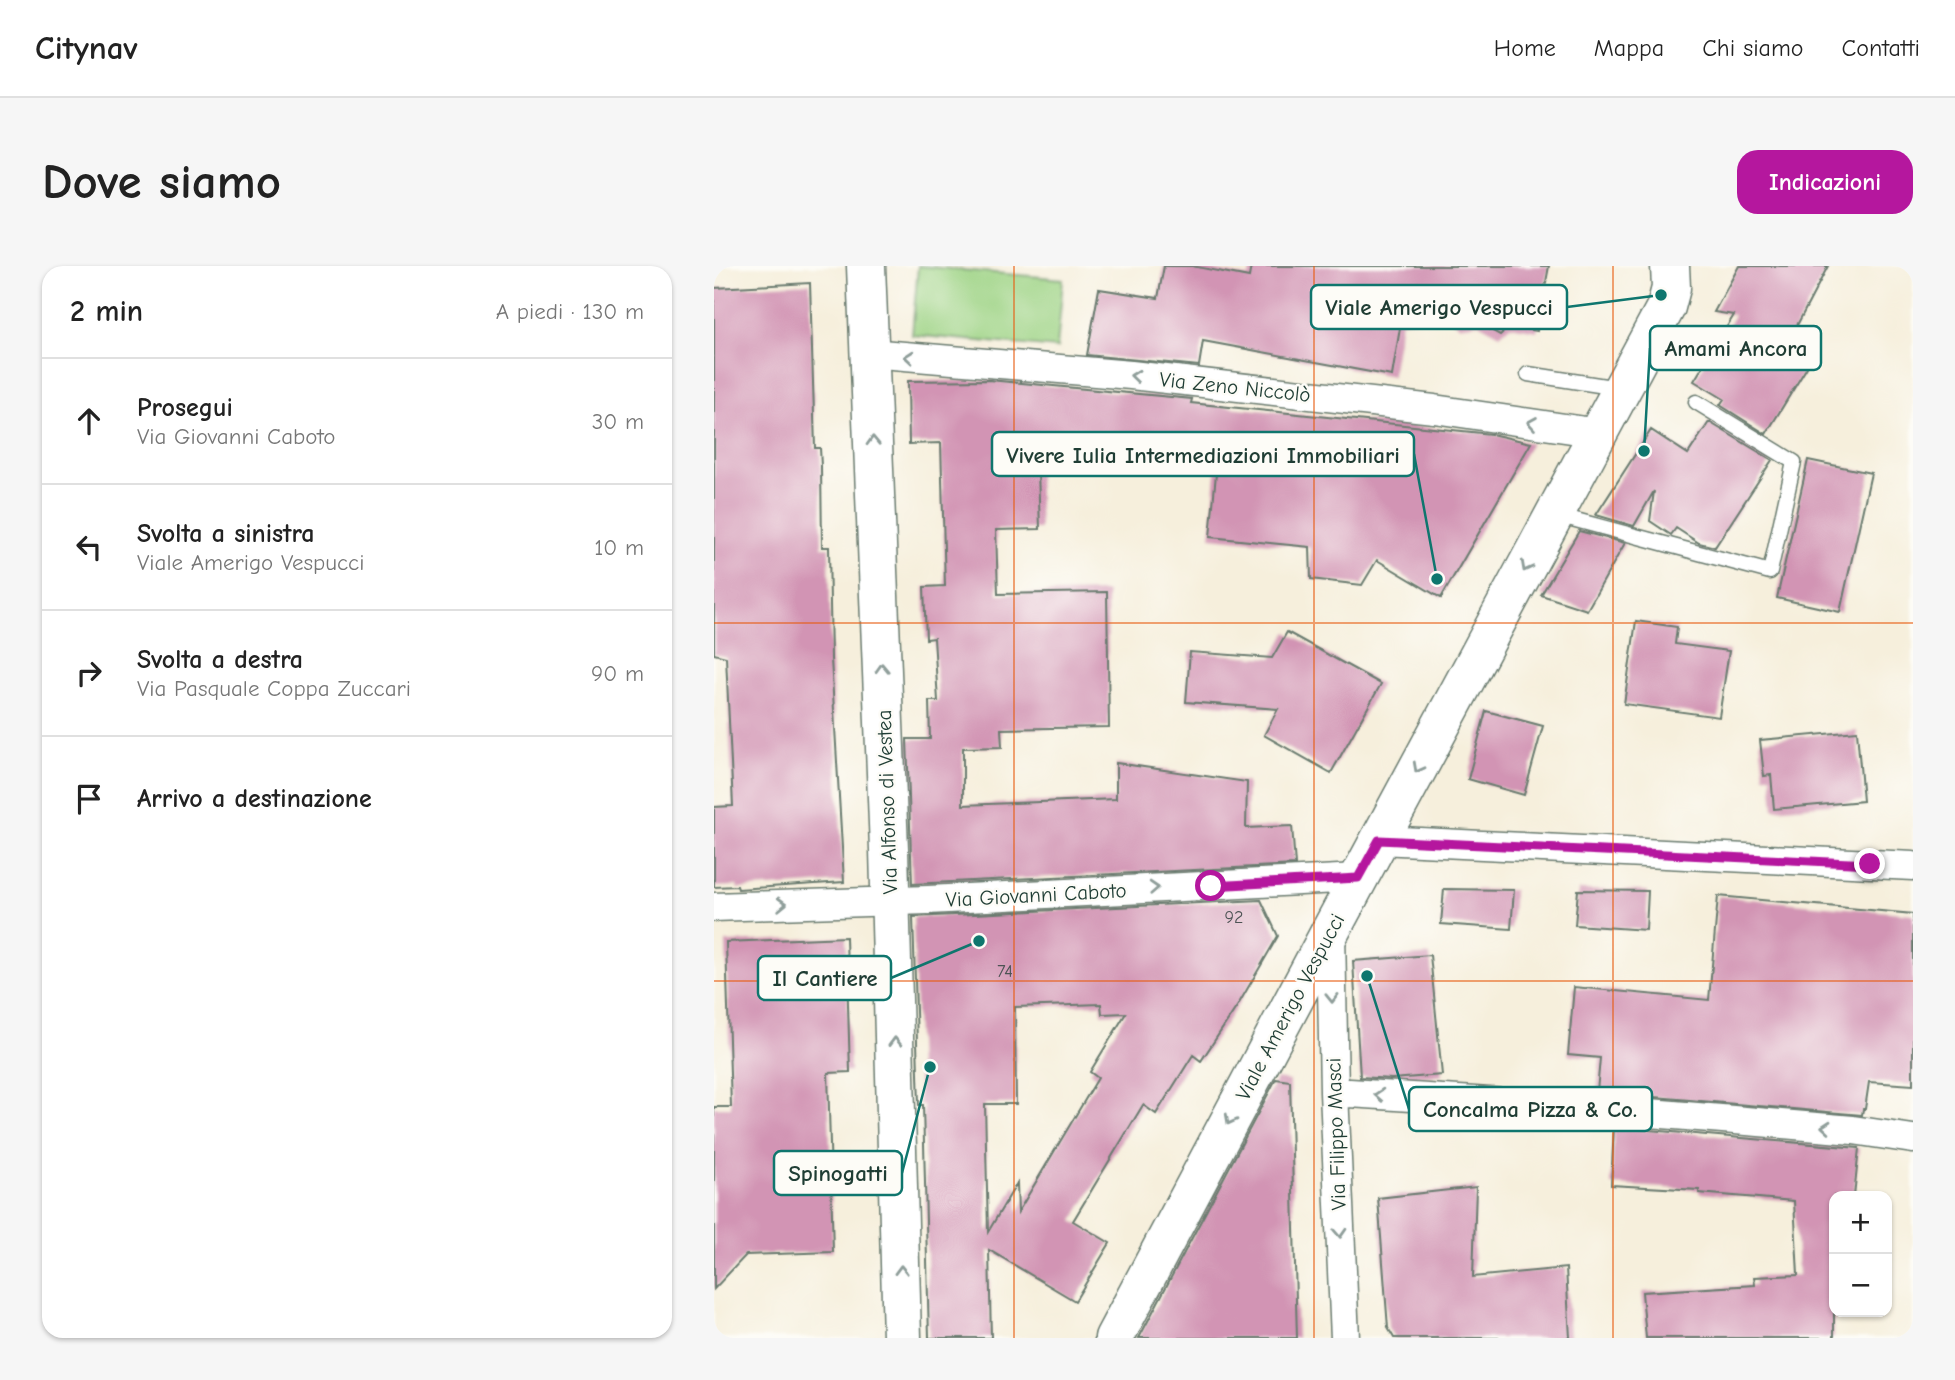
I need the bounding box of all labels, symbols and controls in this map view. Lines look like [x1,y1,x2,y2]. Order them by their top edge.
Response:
text: Citynav [35,29,138,67]
text: Home [1494,34,1556,62]
text: Mappa [1594,34,1664,62]
text: Chi siamo [1702,34,1804,62]
text: Contatti [1842,34,1920,62]
button: Indicazioni [1737,150,1913,214]
text: Dove siamo [42,154,281,210]
callout: Viale Amerigo Vespucci [1311,285,1567,329]
text: 2 min [70,294,143,329]
text: Viale Amerigo Vespucci [1325,294,1553,321]
text: A piedi · 130 m [496,298,644,325]
callout: Amami Ancora [1650,326,1821,370]
text: Amami Ancora [1665,335,1807,362]
one-way arrow [903,350,914,365]
street label: Via Zeno Niccolò [1158,367,1312,407]
one-way arrow [1130,369,1141,384]
text: Prosegui [137,393,233,423]
icon: ahead [70,402,108,440]
text: 30 m [592,408,644,435]
one-way arrow [1526,416,1537,431]
text: Via Giovanni Caboto [137,423,335,450]
callout: Vivere Iulia Intermediazioni Immobiliari [992,432,1414,476]
one-way arrow [865,435,880,446]
text: Vivere Iulia Intermediazioni Immobiliari [1006,442,1400,469]
text: Svolta a sinistra [137,519,315,549]
icon: left [70,528,108,566]
text: 10 m [594,534,644,561]
text: Viale Amerigo Vespucci [137,549,364,576]
one-way arrow [1521,560,1534,573]
text: Svolta a destra [137,645,303,675]
icon: right [70,654,108,692]
text: 90 m [591,660,644,687]
one-way arrow [874,662,889,673]
text: Via Pasquale Coppa Zuccari [137,675,411,702]
street label: Via Alfonso di Vestea [872,709,902,895]
one-way arrow [1413,760,1426,773]
icon: arrive [70,780,108,818]
text: Arrivo a destinazione [137,784,372,814]
route end [1854,848,1885,879]
route start [1195,870,1226,901]
street label: Via Giovanni Caboto [945,878,1127,912]
one-way arrow [1149,881,1160,896]
one-way arrow [777,897,788,912]
house number: 92 [1225,907,1243,928]
street label: Viale Amerigo Vespucci [1231,910,1349,1104]
callout: Il Cantiere [758,956,891,1000]
house number: 74 [997,961,1013,982]
text: Il Cantiere [772,965,878,992]
one-way arrow [1324,993,1340,1004]
one-way arrow [887,1037,902,1048]
street label: Via Filippo Masci [1321,1057,1351,1211]
one-way arrow [1373,1087,1384,1102]
callout: Concalma Pizza & Co. [1409,1087,1652,1131]
text: Concalma Pizza & Co. [1423,1096,1637,1123]
one-way arrow [1225,1113,1239,1125]
one-way arrow [1820,1120,1831,1135]
callout: Spinogatti [774,1151,902,1195]
text: Spinogatti [788,1160,888,1187]
map controls [1829,1191,1892,1317]
button: + [1829,1191,1892,1254]
one-way arrow [1333,1228,1348,1239]
button: − [1829,1254,1892,1317]
one-way arrow [893,1264,908,1275]

